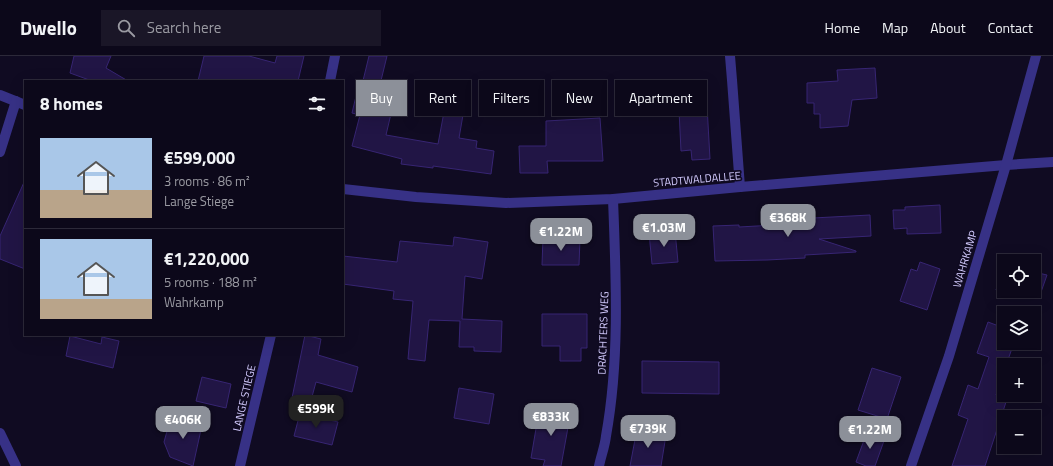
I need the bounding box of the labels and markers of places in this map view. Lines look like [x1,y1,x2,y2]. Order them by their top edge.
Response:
pin: €368K [760,204,816,238]
pin: €1.03M [631,214,697,248]
pin: €1.22M [528,218,594,252]
pin: €599K [288,395,344,429]
pin: €833K [523,403,579,437]
pin: €406K [155,406,211,440]
pin: €739K [620,415,676,449]
pin: €1.22M [837,416,903,450]

